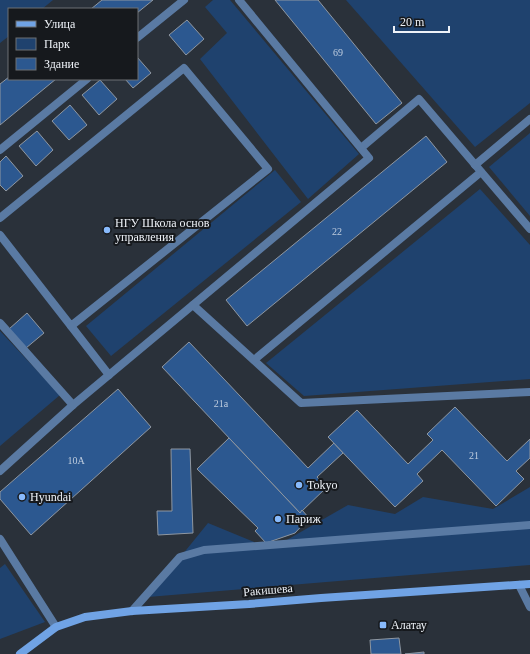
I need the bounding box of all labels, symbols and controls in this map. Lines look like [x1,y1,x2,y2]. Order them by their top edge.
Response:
legend [8,8,138,80]
scale bar [394,8,449,34]
text: 20 m [400,15,425,29]
text: Улица [44,17,76,31]
text: Парк [44,37,70,51]
house number: 69 [333,47,343,58]
text: Здание [44,57,79,71]
place label: НГУ Школа основ управления [115,216,210,244]
marker: НГУ Школа основ управления [102,225,112,235]
house number: 22 [332,226,342,237]
house number: 21а [214,398,229,409]
house number: 21 [469,450,479,461]
house number: 10А [67,455,85,466]
place label: Tokyo [307,478,338,492]
marker: Tokyo [294,480,304,490]
place label: Hyundai [30,490,72,504]
marker: Hyundai [17,492,27,502]
place label: Париж [286,512,321,526]
marker: Париж [273,514,283,524]
street label: Ракишева [243,581,294,599]
place label: Алатау [391,618,427,632]
marker: Алатау [378,620,388,630]

